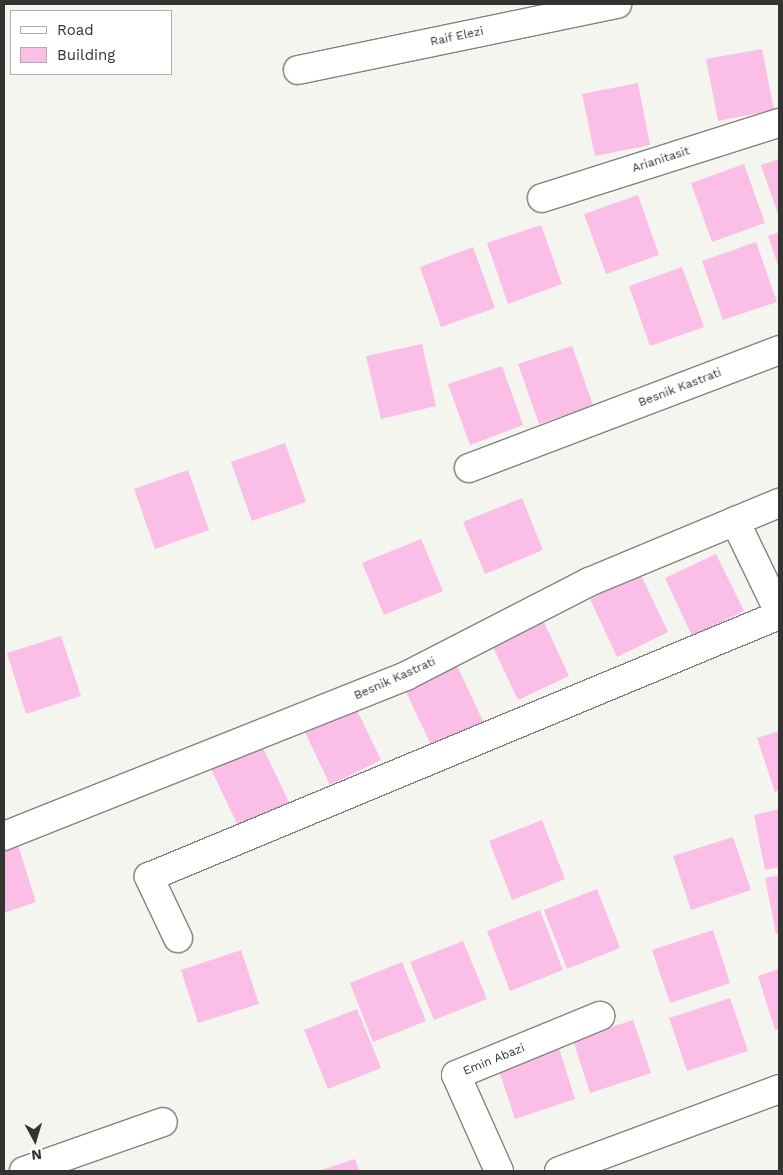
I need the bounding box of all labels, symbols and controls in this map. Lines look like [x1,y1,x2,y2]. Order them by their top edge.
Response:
legend [10,10,172,75]
text: Road [57,21,94,39]
street label: Raif Elezi [429,24,485,50]
text: Building [57,46,115,64]
street label: Arianitasit [630,144,692,176]
street label: Besnik Kastrati [636,366,724,410]
street label: Besnik Kastrati [352,655,438,703]
street label: Emin Abazi [461,1041,527,1079]
north arrow [10,1115,60,1165]
text: N [31,1146,43,1163]

